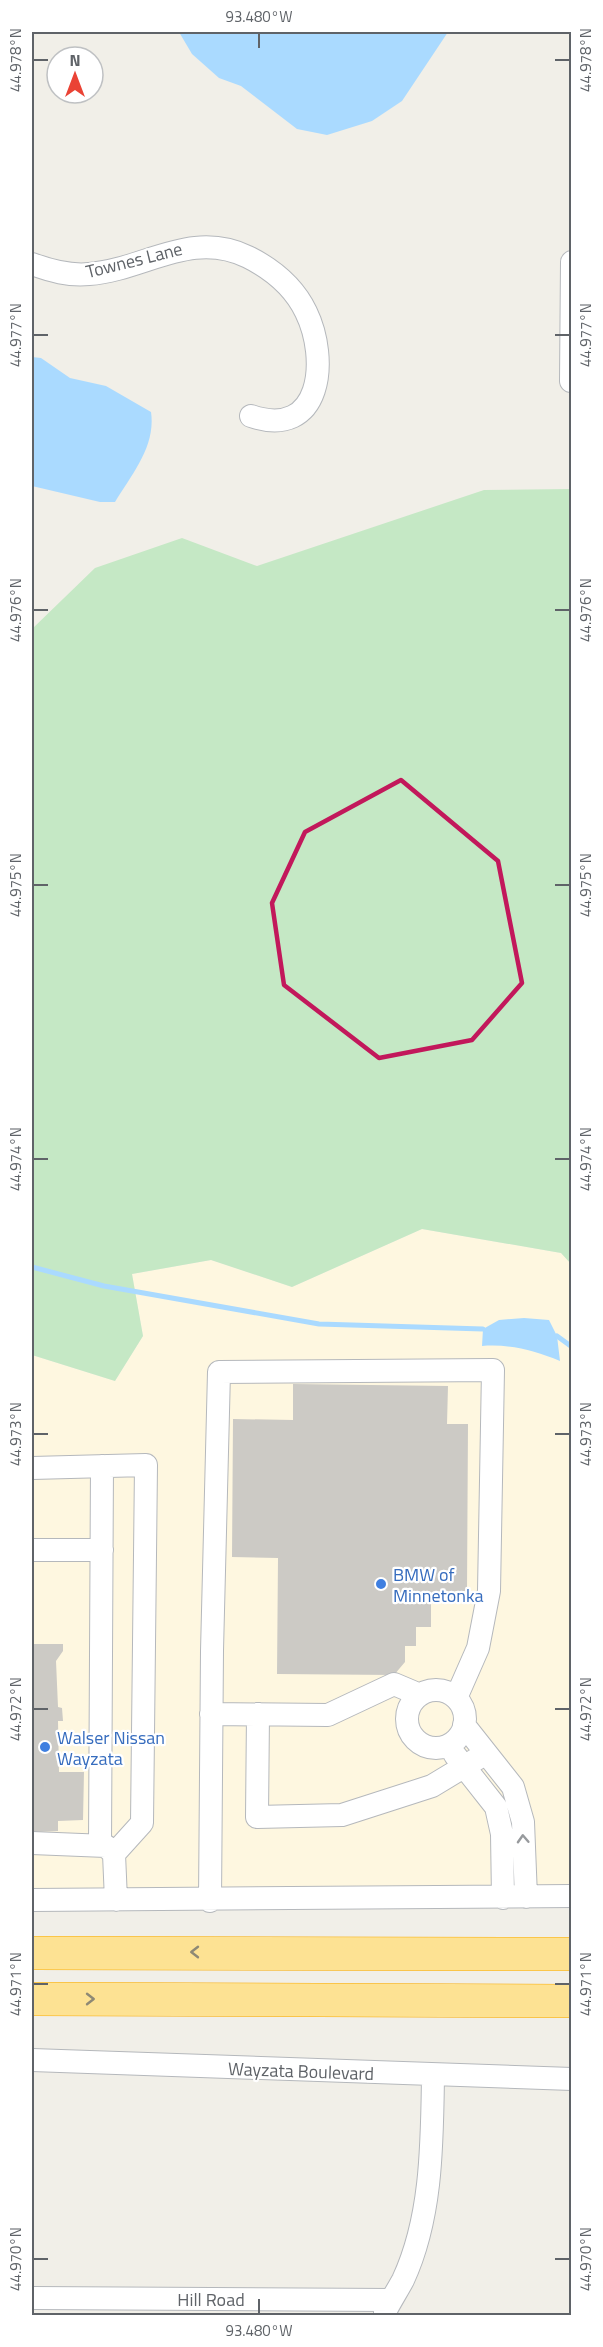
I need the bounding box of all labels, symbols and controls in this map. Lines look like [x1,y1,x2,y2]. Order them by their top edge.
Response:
text: 93.480°W [226,5,292,28]
text: 44.978°N [4,28,27,92]
text: 44.978°N [574,28,597,92]
north arrow [45,45,105,105]
text: N [69,48,81,72]
street label: Townes Lane [83,235,185,285]
text: 44.977°N [4,303,27,367]
text: 44.977°N [574,303,597,367]
text: 44.976°N [4,578,27,642]
text: 44.976°N [574,578,597,642]
text: 44.975°N [4,853,27,917]
text: 44.975°N [574,853,597,917]
text: 44.974°N [4,1127,27,1191]
text: 44.974°N [574,1127,597,1191]
text: 44.973°N [4,1402,27,1466]
text: 44.973°N [574,1402,597,1466]
place label: BMW of Minnetonka [393,1561,484,1609]
marker: BMW of Minnetonka [374,1577,388,1591]
text: 44.972°N [4,1677,27,1741]
text: 44.972°N [574,1677,597,1741]
place label: Walser Nissan Wayzata [57,1724,165,1772]
marker: Walser Nissan Wayzata [38,1740,52,1754]
one-way arrow [517,1834,530,1843]
one-way arrow [191,1946,200,1958]
text: 44.971°N [4,1952,27,2016]
text: 44.971°N [574,1952,597,2016]
one-way arrow [86,1993,95,2005]
street label: Wayzata Boulevard [228,2055,374,2087]
text: 44.970°N [4,2227,27,2291]
text: 44.970°N [574,2227,597,2291]
street label: Hill Road [177,2286,245,2313]
text: 93.480°W [226,2319,292,2342]

